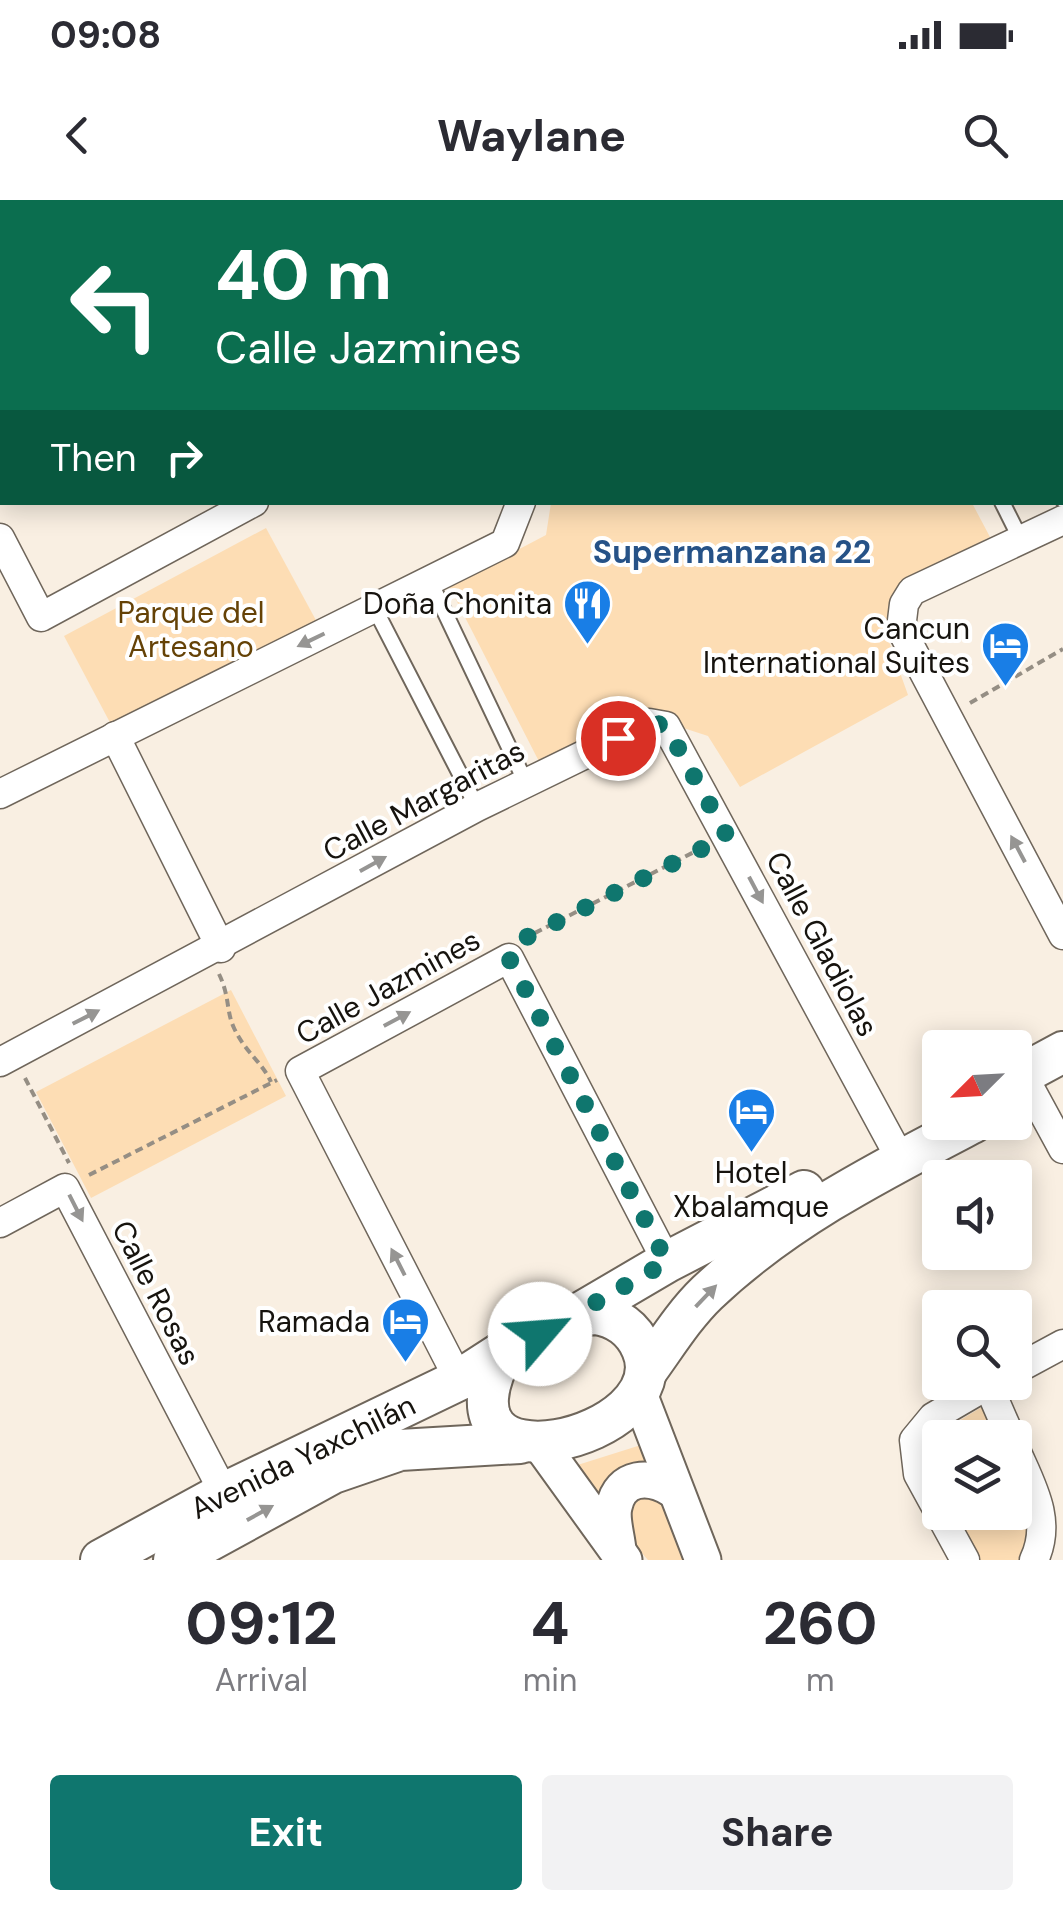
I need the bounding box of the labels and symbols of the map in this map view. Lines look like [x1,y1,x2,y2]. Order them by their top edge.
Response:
district label: Supermanzana 22 [593,531,871,573]
restaurant icon: Doña Chonita [561,578,613,646]
place label: Doña Chonita [363,584,552,623]
park label: Parque del Artesano [117,593,265,666]
place label: Cancun International Suites [703,609,970,682]
hotel icon: Cancun International Suites [979,620,1031,688]
one-way arrow [296,631,325,648]
pin [576,696,661,781]
street label: Calle Margaritas [316,731,531,870]
one-way arrow [1010,834,1027,863]
street label: Calle Gladiolas [757,845,888,1043]
one-way arrow [359,856,387,874]
one-way arrow [747,876,764,905]
street label: Calle Jazmines [289,920,487,1053]
one-way arrow [72,1009,101,1026]
one-way arrow [382,1010,411,1027]
north arrow [922,1030,1032,1140]
hotel icon: Hotel Xbalamque [725,1086,777,1154]
place label: Hotel Xbalamque [673,1153,829,1226]
one-way arrow [67,1194,84,1223]
street label: Calle Rosas [103,1214,210,1372]
one-way arrow [390,1248,407,1277]
position arrow [488,1282,592,1386]
one-way arrow [694,1284,717,1308]
hotel icon: Ramada [379,1296,431,1364]
place label: Ramada [258,1302,370,1341]
street label: Avenida Yaxchilán [184,1385,422,1528]
one-way arrow [245,1505,274,1522]

